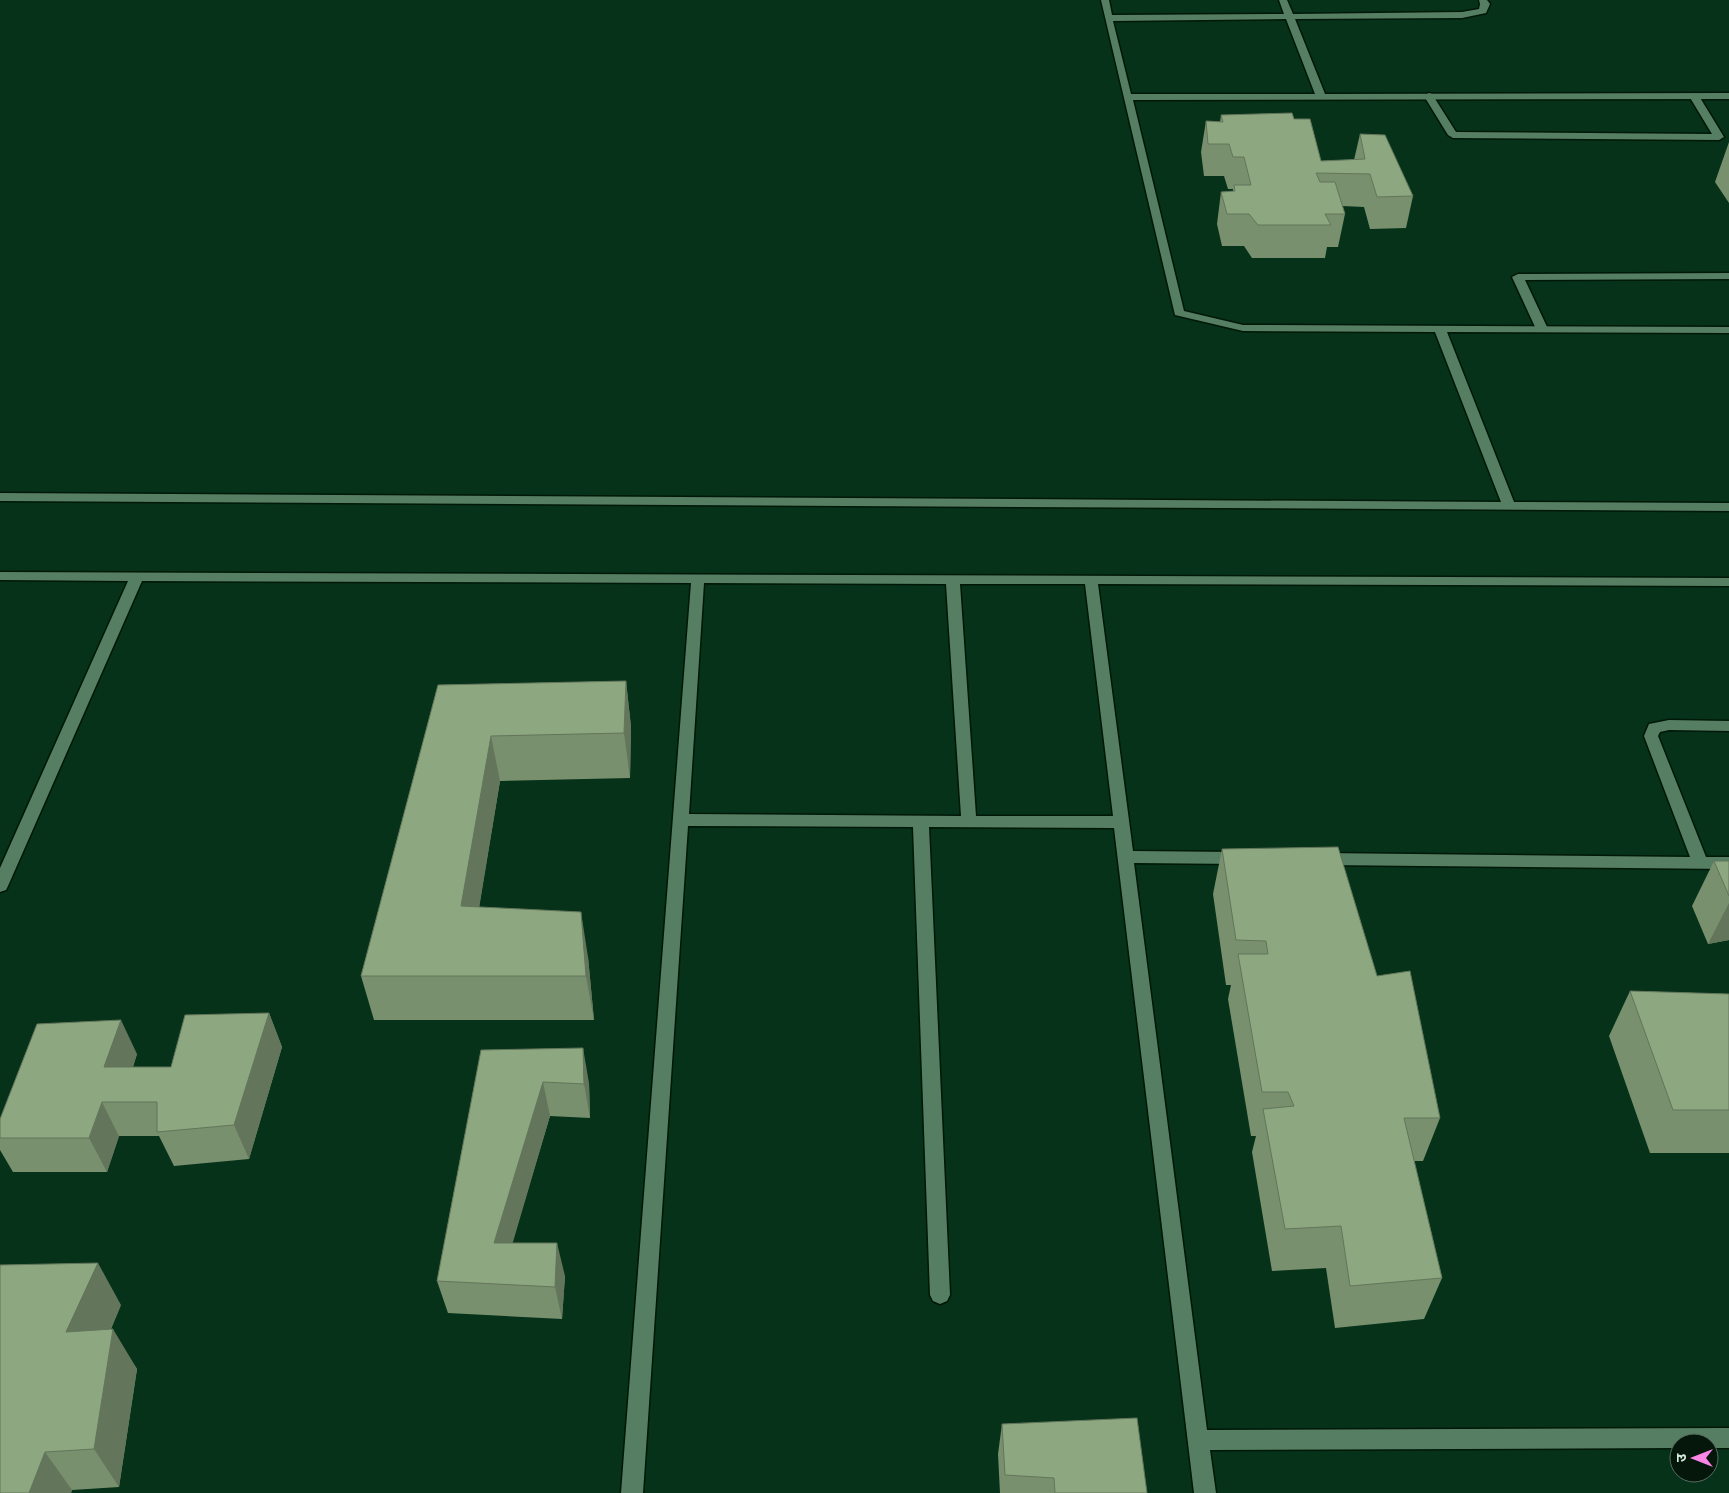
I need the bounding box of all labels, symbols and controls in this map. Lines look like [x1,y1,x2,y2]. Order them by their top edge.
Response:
north arrow [1669,1433,1719,1483]
text: उ [1673,1453,1689,1462]

